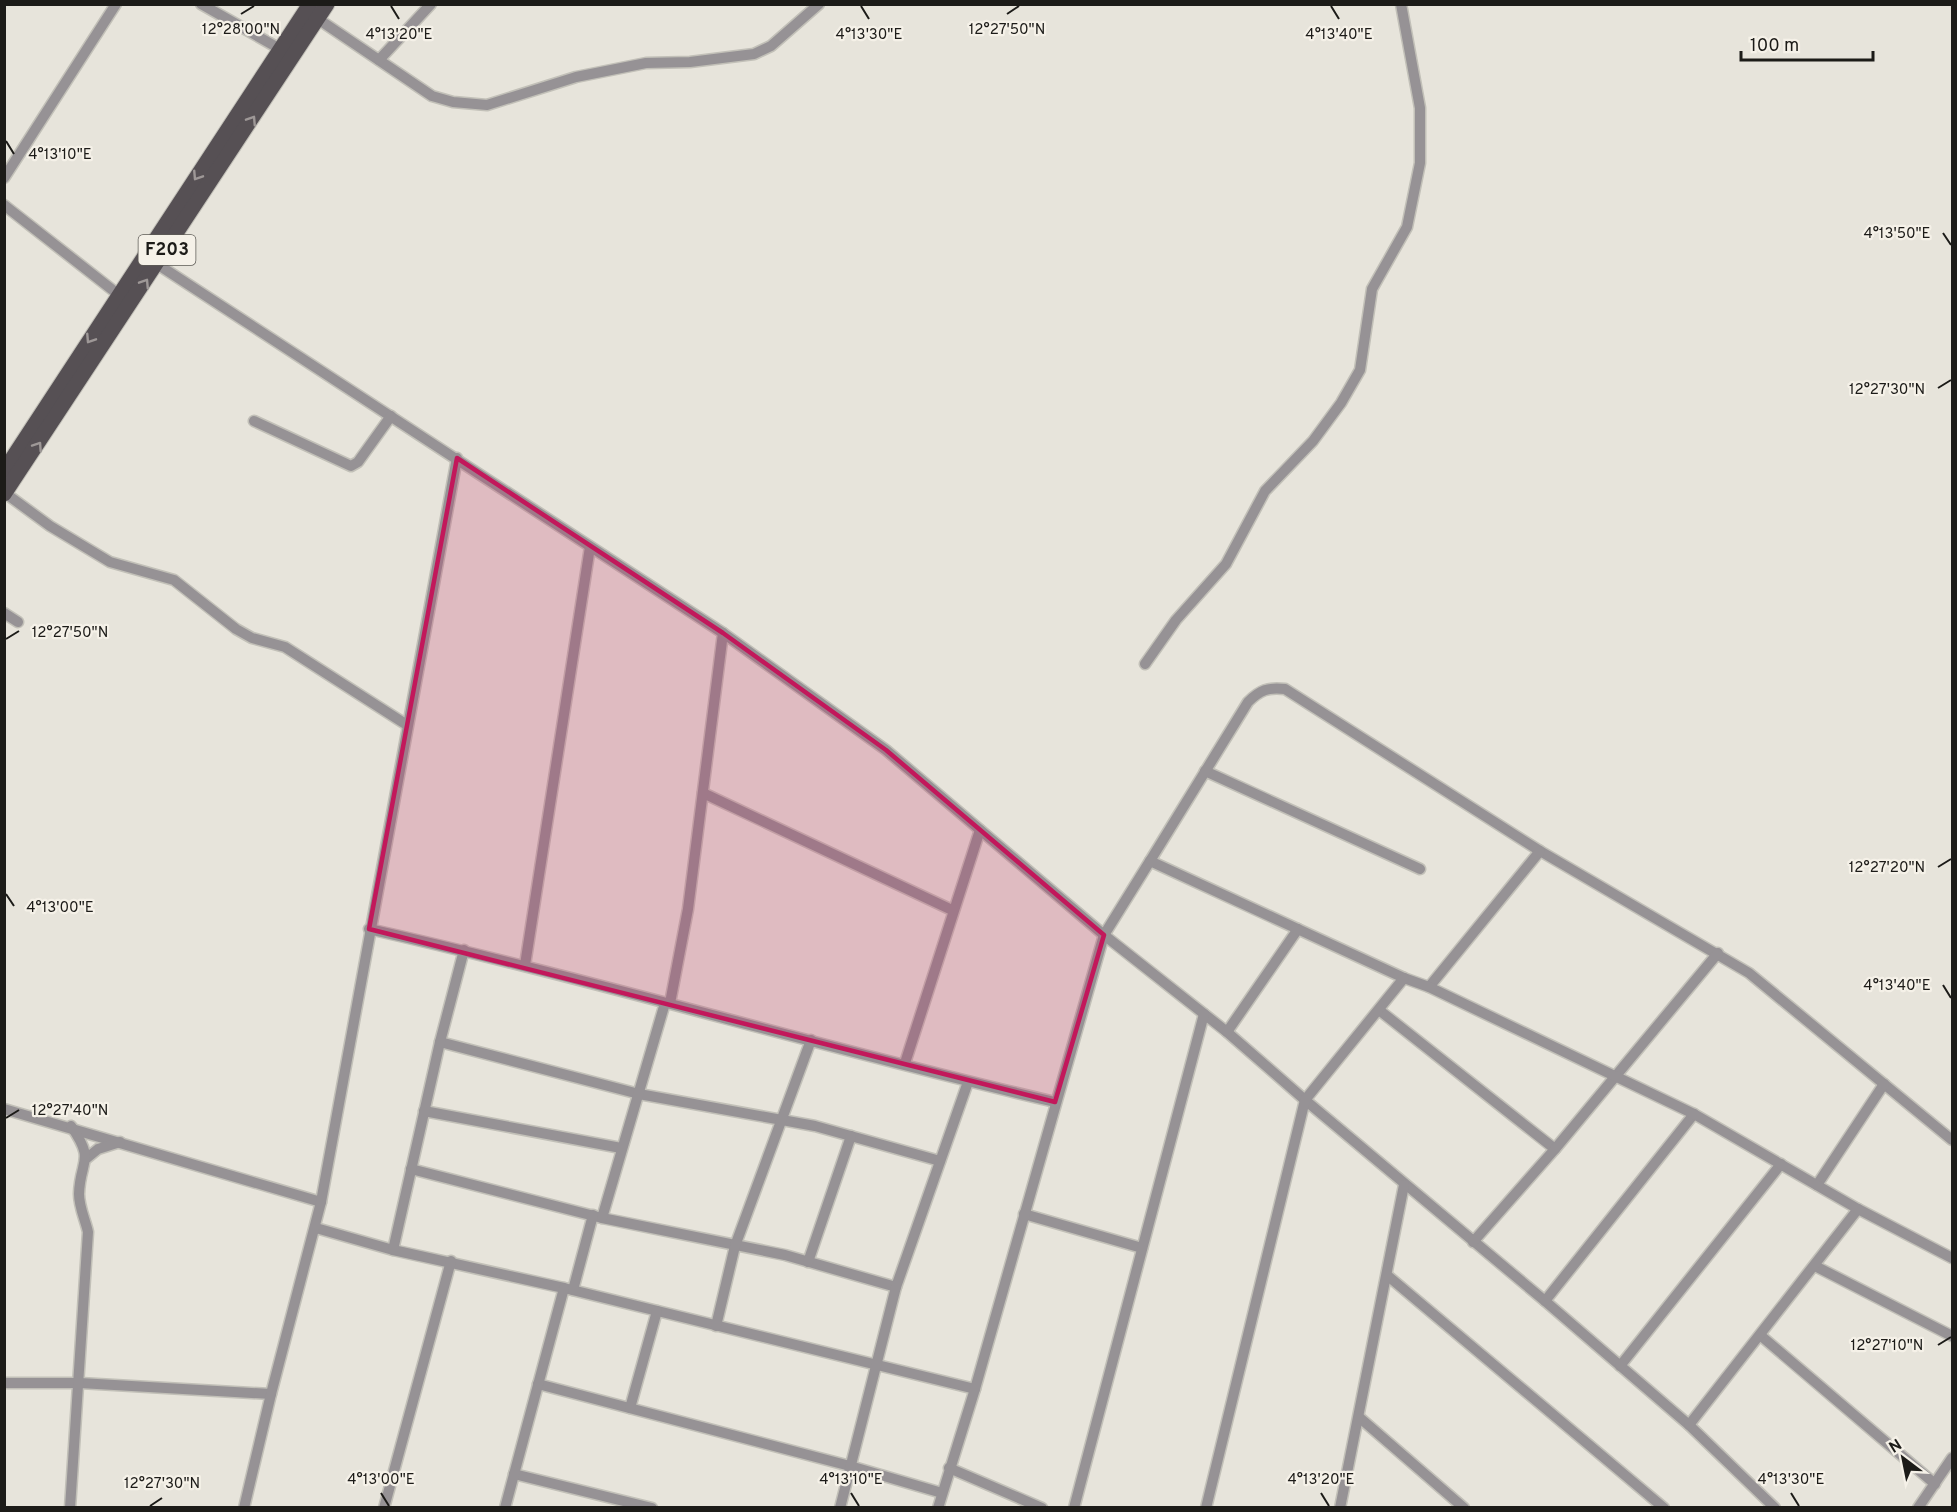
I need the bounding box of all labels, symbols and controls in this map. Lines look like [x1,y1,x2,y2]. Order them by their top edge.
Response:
text: 12°28'00"N [202,21,280,40]
text: 12°27'50"N [969,21,1045,40]
scale bar [1741,24,1873,62]
text: 4°13'20"E [365,26,433,45]
text: 4°13'30"E [836,26,902,45]
text: 4°13'40"E [1305,26,1373,45]
text: 100 m [1750,35,1799,58]
one-way arrow [244,116,256,126]
text: 4°13'10"E [28,146,92,165]
one-way arrow [193,169,204,180]
text: 4°13'50"E [1863,225,1931,244]
road number: F203 [138,235,195,265]
one-way arrow [138,279,149,290]
one-way arrow [87,333,98,344]
text: 12°27'30"N [1849,381,1925,400]
one-way arrow [31,441,42,452]
text: 12°27'50"N [32,624,108,643]
text: 12°27'20"N [1849,859,1925,878]
text: 4°13'00"E [26,899,94,918]
text: 4°13'40"E [1863,977,1931,996]
text: 12°27'40"N [32,1102,108,1121]
text: 12°27'10"N [1851,1337,1923,1356]
north arrow [1873,1428,1933,1488]
text: N [1886,1435,1906,1459]
text: 4°13'00"E [347,1471,415,1490]
text: 4°13'10"E [819,1471,883,1490]
text: 4°13'20"E [1287,1471,1355,1490]
text: 4°13'30"E [1758,1471,1824,1490]
text: 12°27'30"N [124,1475,200,1494]

